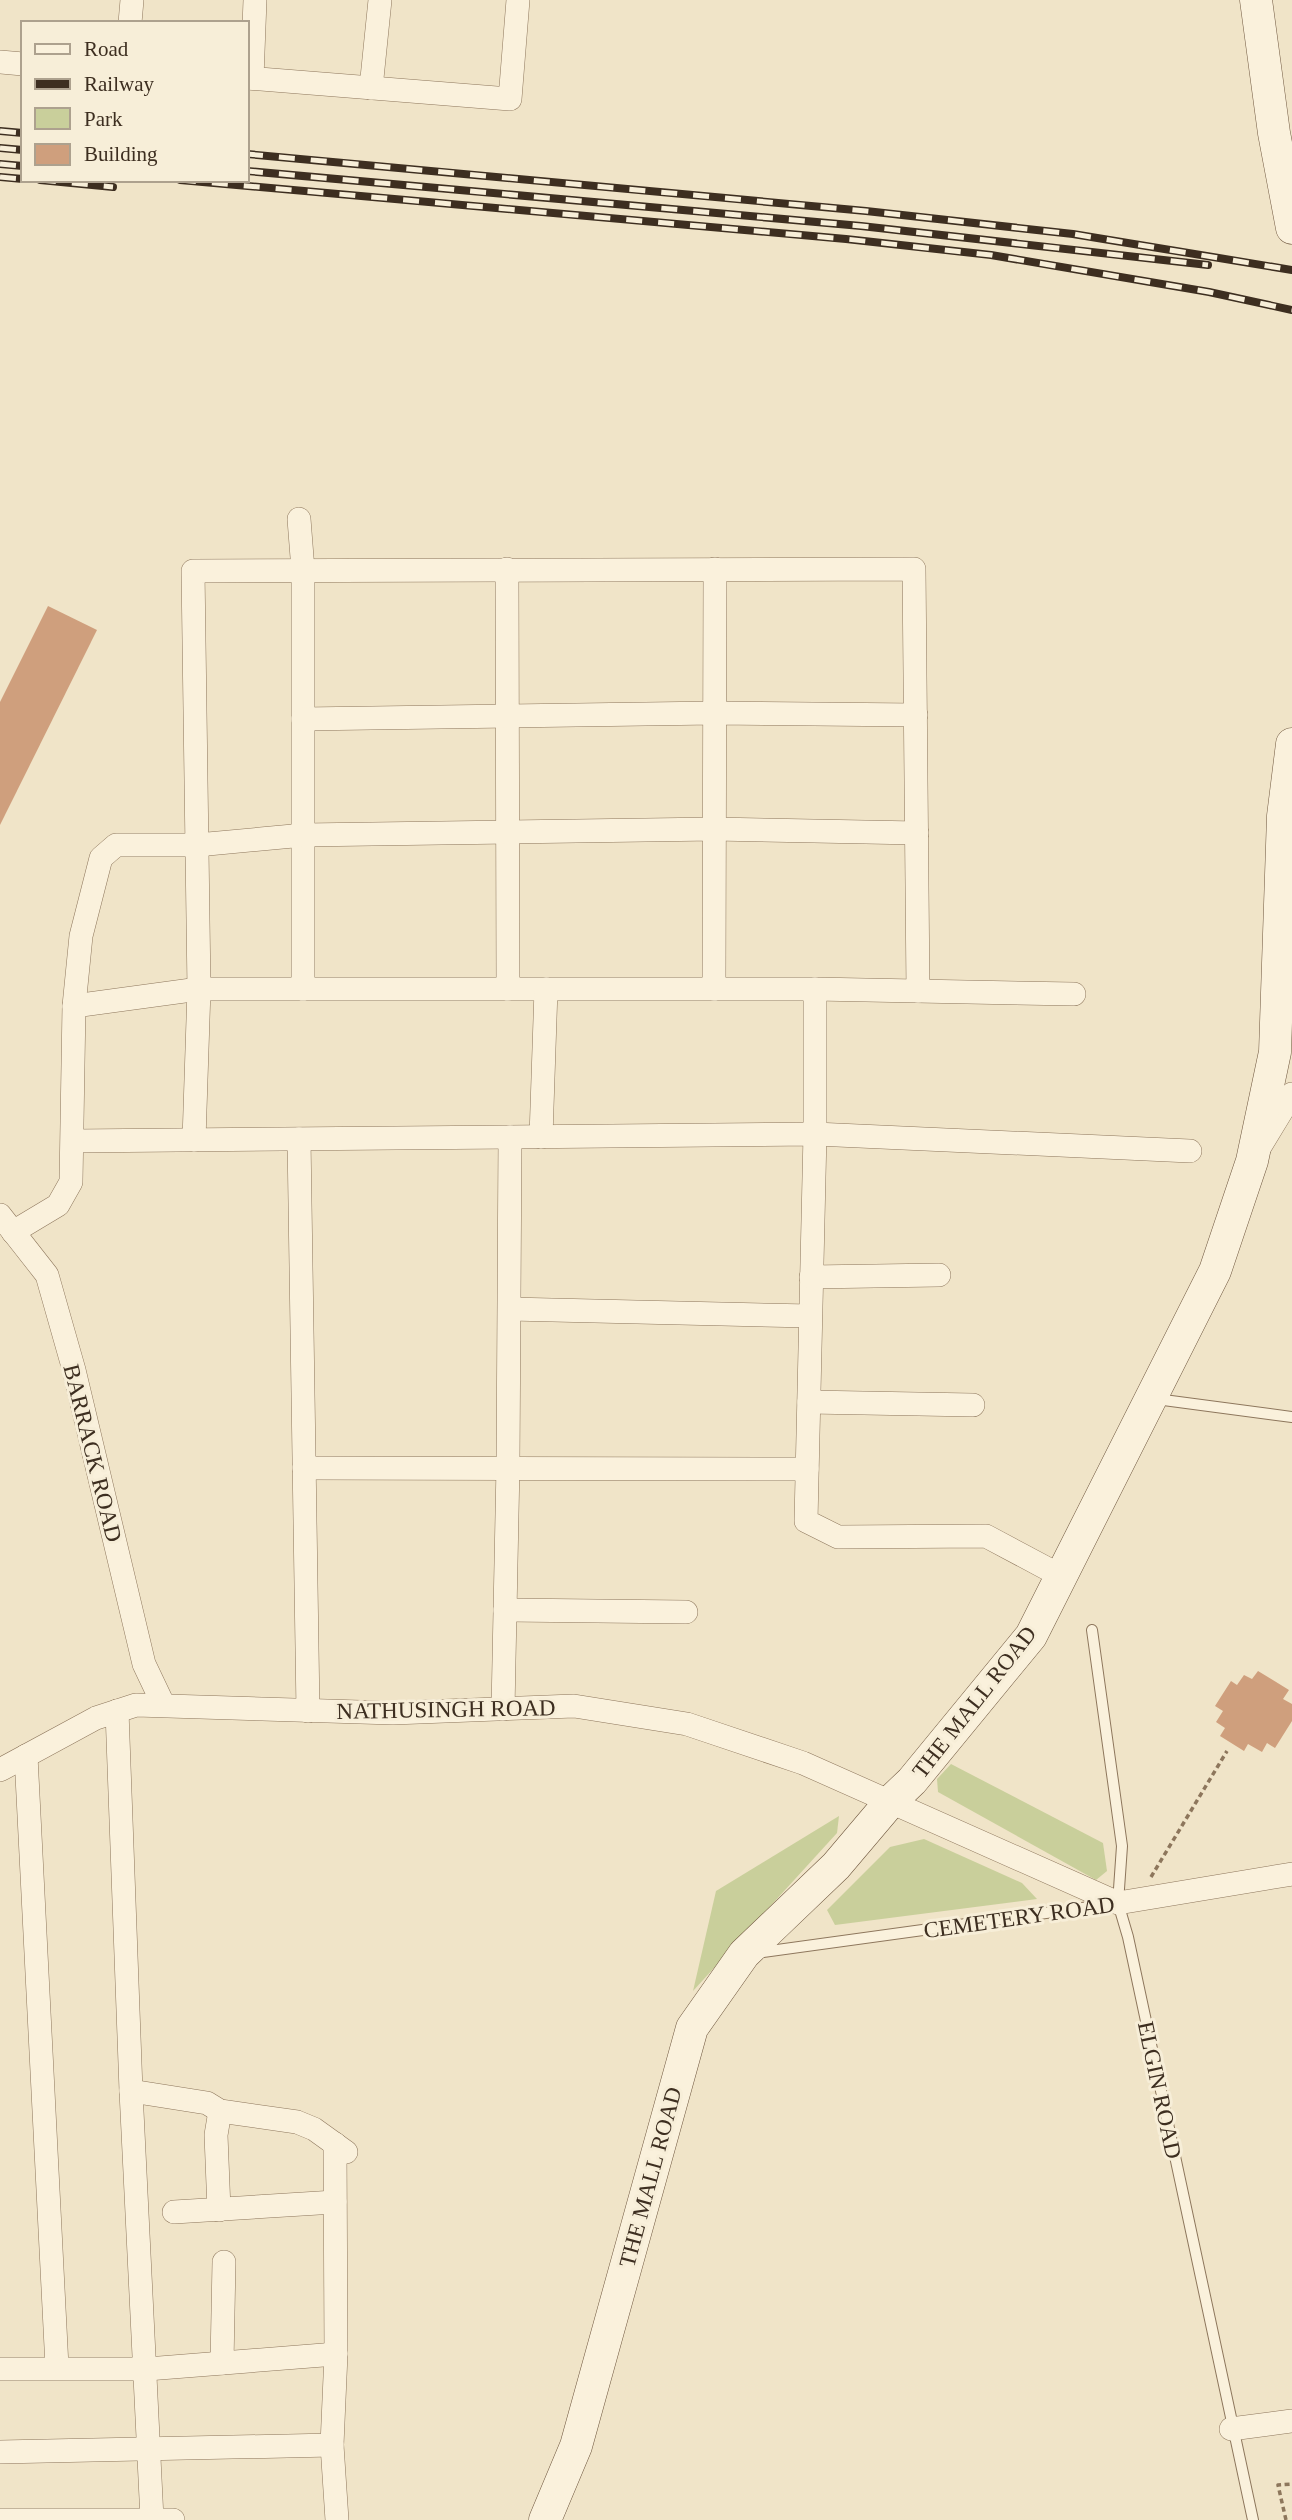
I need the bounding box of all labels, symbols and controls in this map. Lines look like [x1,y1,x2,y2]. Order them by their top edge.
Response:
legend [21,21,248,182]
text: Road [84,37,129,61]
text: Railway [84,72,154,96]
text: Park [84,107,123,131]
text: Building [84,142,158,166]
street label: BARRACK ROAD [58,1362,127,1545]
street label: THE MALL ROAD [907,1621,1041,1783]
street label: NATHUSINGH ROAD [336,1695,556,1724]
street label: CEMETERY ROAD [922,1892,1116,1943]
street label: ELGIN ROAD [1133,2019,1186,2161]
street label: THE MALL ROAD [614,2084,687,2270]

